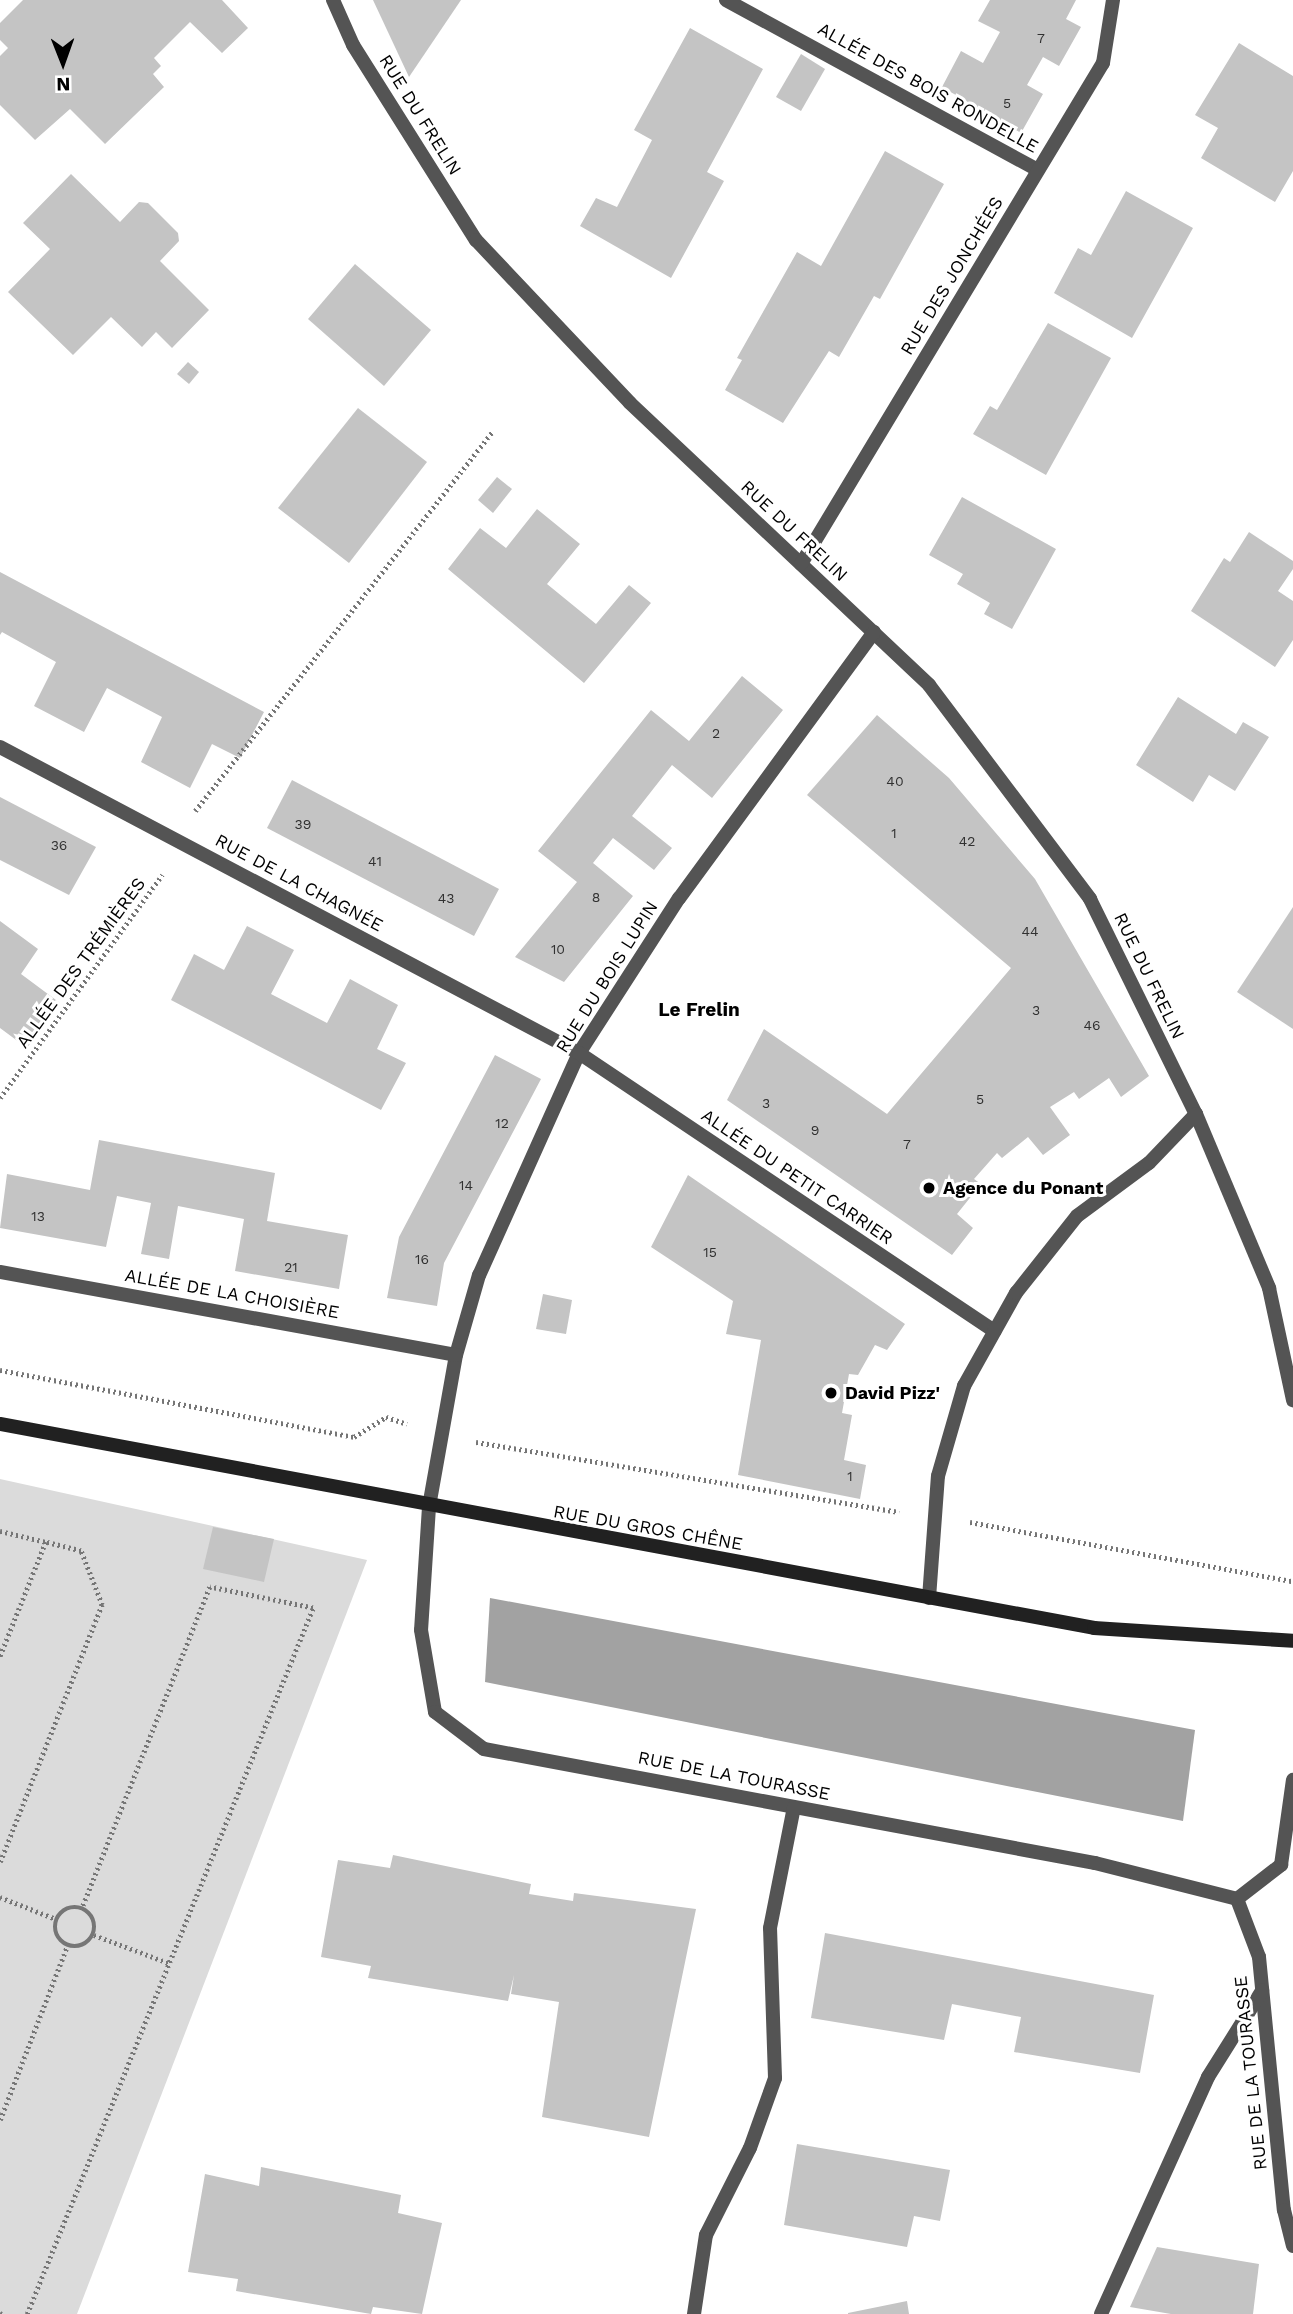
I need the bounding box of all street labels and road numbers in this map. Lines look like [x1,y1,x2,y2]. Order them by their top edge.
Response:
street label: ALLÉE DES BOIS RONDELLE [814,18,1042,158]
street label: RUE DU FRELIN [374,51,466,179]
street label: RUE DES JONCHÉES [896,193,1008,359]
street label: RUE DU FRELIN [736,476,852,586]
street label: RUE DE LA CHAGNÉE [211,829,387,937]
street label: ALLÉE DES TRÉMIÈRES [12,873,150,1053]
street label: RUE DU BOIS LUPIN [551,897,663,1057]
street label: RUE DU FRELIN [1109,909,1189,1043]
street label: ALLÉE DU PETIT CARRIER [697,1105,897,1249]
street label: ALLÉE DE LA CHOISIÈRE [123,1264,341,1324]
street label: RUE DU GROS CHÊNE [552,1501,744,1555]
street label: RUE DE LA TOURASSE [635,1747,833,1805]
street label: RUE DE LA TOURASSE [1230,1974,1272,2172]

